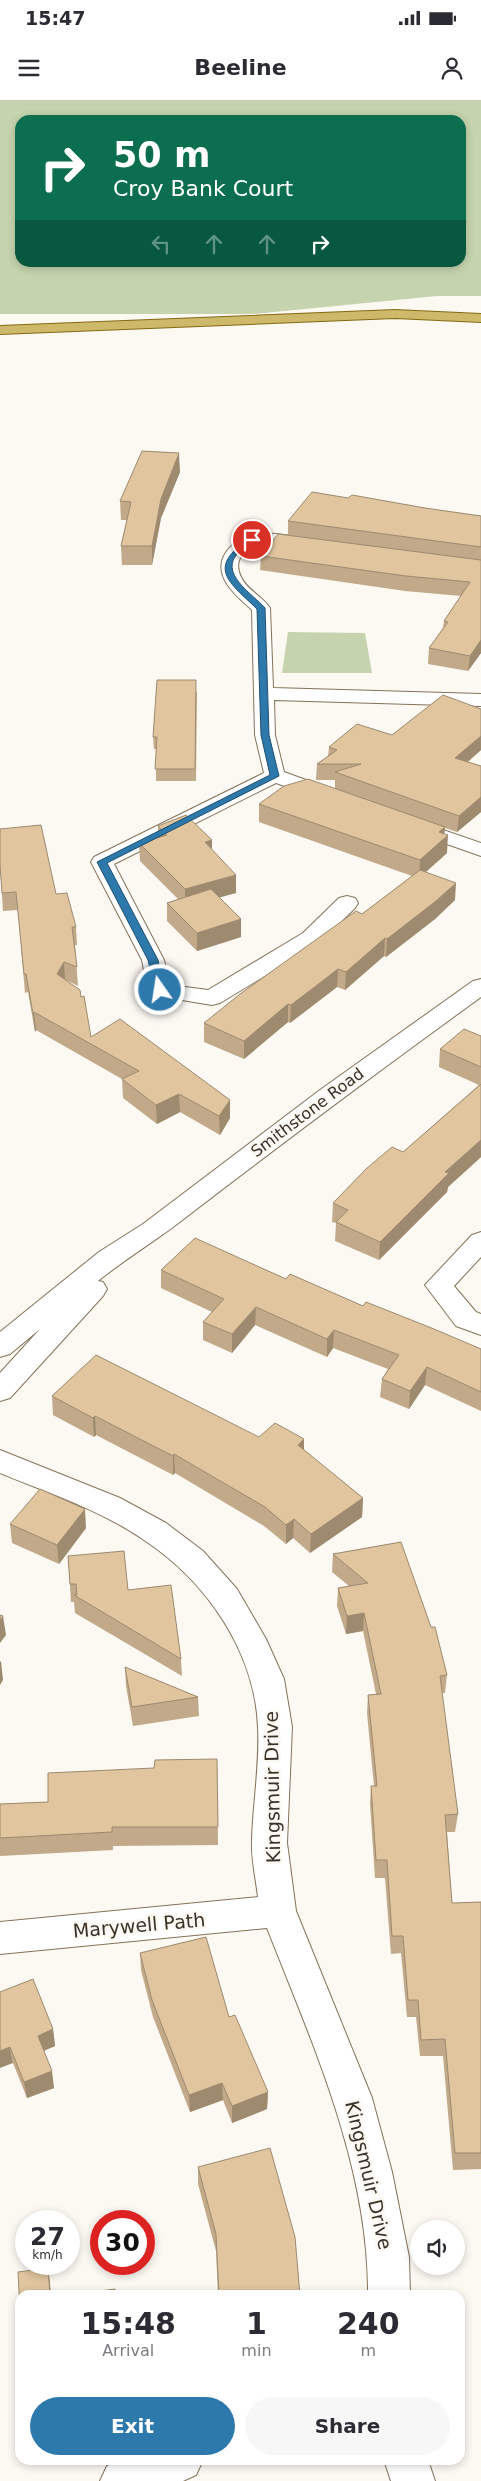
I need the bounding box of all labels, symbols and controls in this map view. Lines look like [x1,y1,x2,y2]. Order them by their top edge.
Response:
text: 15:47 [25,7,85,29]
icon: menu [15,54,43,82]
icon: person [438,54,466,82]
text: Beeline [194,55,287,80]
icon: right [30,135,95,200]
text: 50 m [113,135,210,175]
text: Croy Bank Court [113,176,293,201]
icon: left [147,230,175,258]
icon: ahead [200,230,228,258]
icon: ahead [253,230,281,258]
icon: right [306,230,334,258]
pin [231,519,273,561]
icon: arrive [238,526,266,554]
position arrow [133,963,185,1015]
street label: Smithstone Road [247,1064,367,1161]
street label: Kingsmuir Drive [260,1711,284,1863]
street label: Marywell Path [72,1908,206,1942]
street label: Kingsmuir Drive [341,2098,397,2252]
speed limit sign: 30 [90,2210,155,2275]
map controls [410,2220,465,2275]
button: sound [410,2220,465,2275]
text: 27 [30,2222,65,2251]
text: km/h [32,2248,63,2262]
text: 15:48 [80,2306,176,2341]
text: 1 [246,2306,267,2341]
text: 240 [337,2306,400,2341]
text: Arrival [102,2341,154,2360]
text: min [241,2341,272,2360]
text: m [360,2341,376,2360]
button: Exit [30,2397,235,2455]
button: Share [245,2397,450,2455]

